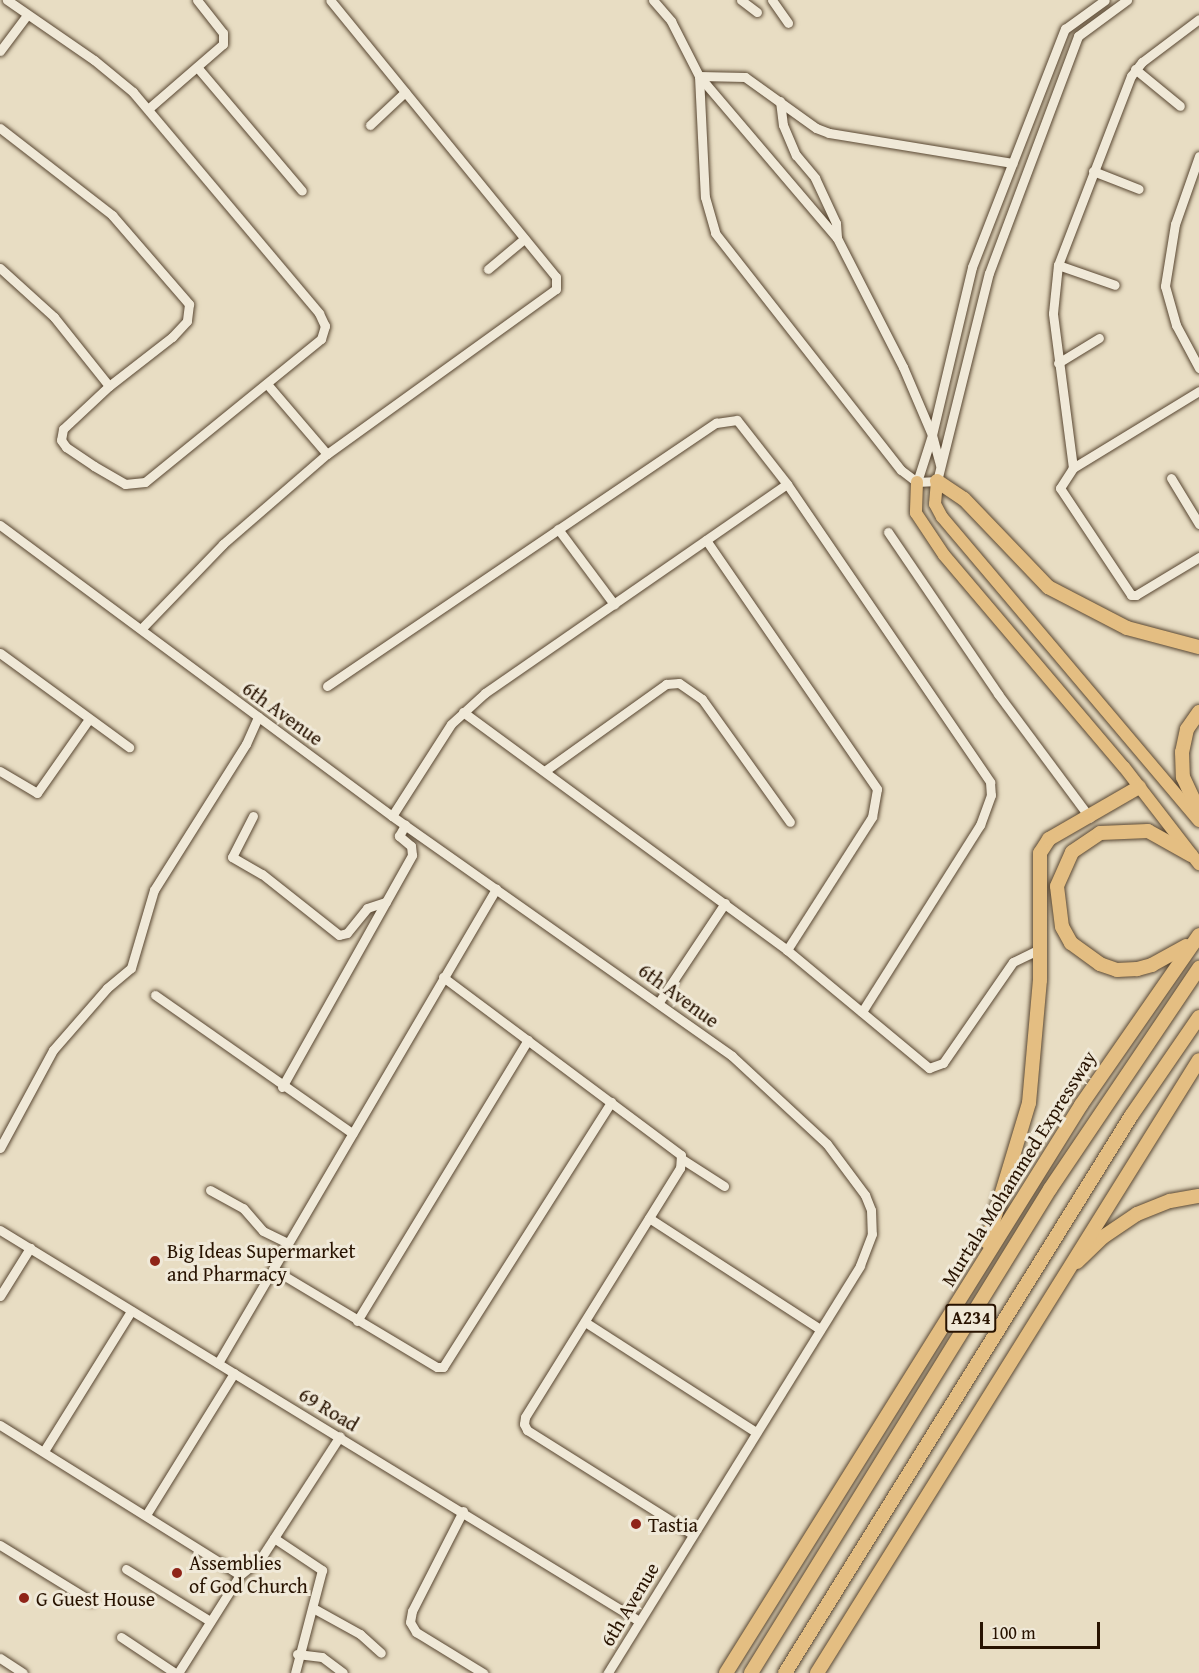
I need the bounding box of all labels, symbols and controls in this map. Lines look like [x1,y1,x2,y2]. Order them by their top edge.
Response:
street label: 6th Avenue [238,676,328,750]
street label: 6th Avenue [634,958,724,1032]
street label: Murtala Mohammed Expressway [935,1046,1101,1290]
place label: Big Ideas Supermarket and Pharmacy [167,1238,356,1285]
marker: Big Ideas Supermarket and Pharmacy [148,1254,162,1268]
road number: A234 [944,1303,998,1333]
street label: 69 Road [295,1382,363,1436]
place label: Tastia [648,1512,698,1536]
marker: Tastia [629,1517,643,1531]
place label: Assemblies of God Church [189,1550,308,1597]
street label: 6th Avenue [595,1558,663,1650]
marker: Assemblies of God Church [170,1566,184,1580]
place label: G Guest House [36,1586,155,1610]
marker: G Guest House [17,1591,31,1605]
scale bar [983,1610,1103,1648]
text: 100 m [991,1619,1036,1646]

